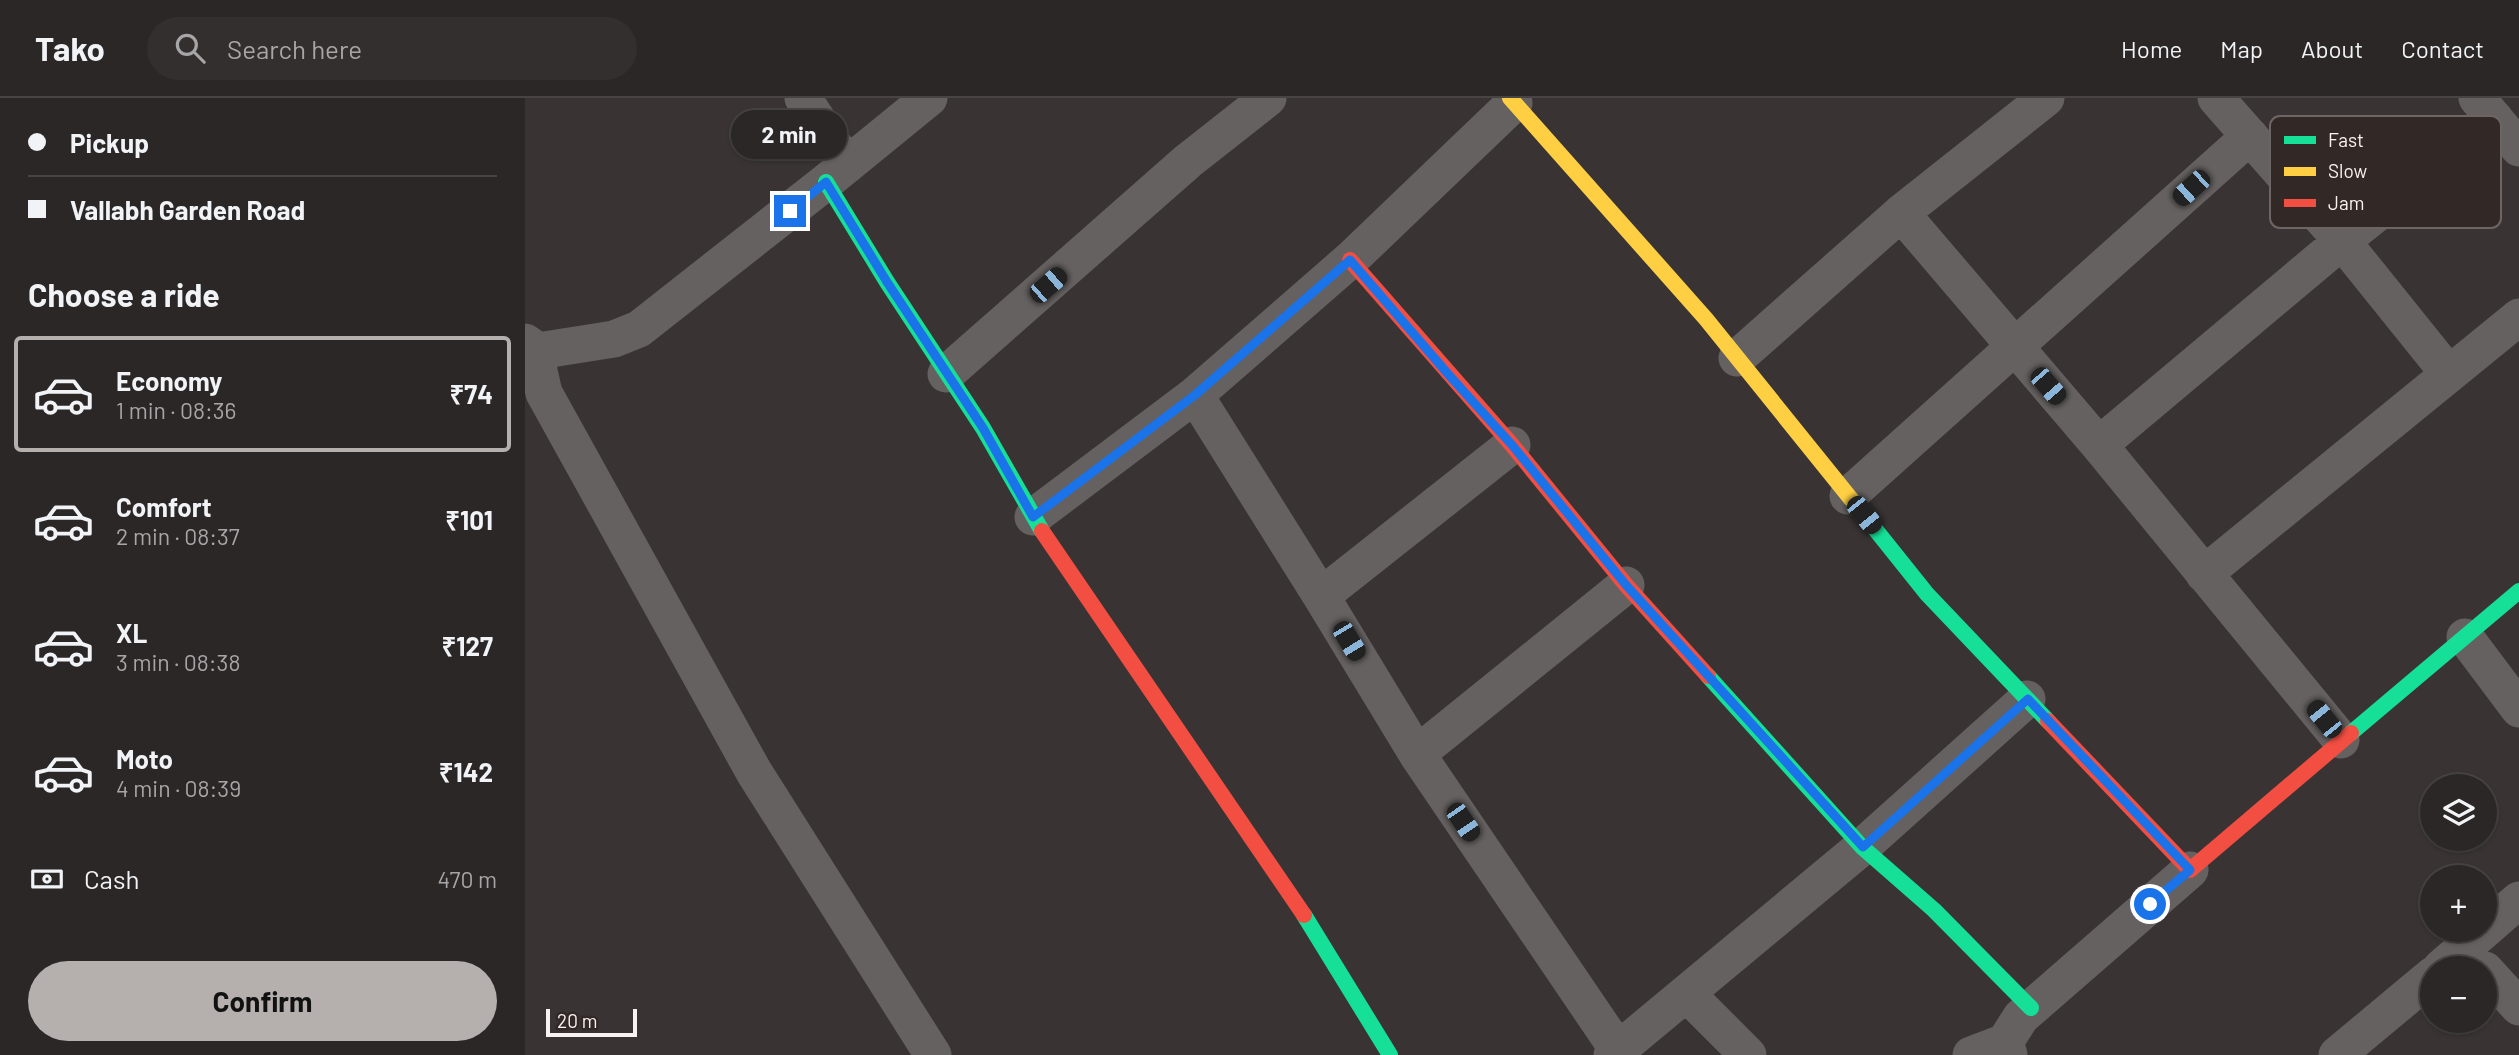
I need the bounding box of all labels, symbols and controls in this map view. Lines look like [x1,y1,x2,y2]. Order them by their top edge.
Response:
search box [147,17,637,80]
text: Tako [35,28,105,68]
icon: search [171,29,209,67]
text: Search here [227,33,362,64]
text: Home [2121,34,2182,63]
text: Map [2220,34,2263,63]
text: About [2301,34,2363,63]
text: Contact [2401,34,2484,63]
callout: 2 min [732,109,848,158]
legend [2270,116,2501,228]
text: 2 min [761,120,817,148]
text: Pickup [70,127,149,158]
text: Fast [2328,128,2364,151]
text: Slow [2328,159,2367,182]
car [2169,166,2214,210]
text: Jam [2328,191,2364,214]
text: Vallabh Garden Road [70,194,305,225]
route end [774,195,806,227]
car [1026,263,1071,307]
text: Choose a ride [28,275,220,313]
icon: car [32,363,95,426]
car [2027,363,2070,409]
text: Economy [116,365,222,396]
text: ₹74 [450,378,493,409]
text: 1 min · 08:36 [116,396,236,424]
icon: car [32,489,95,552]
text: Comfort [116,491,212,522]
car [1843,492,1886,538]
text: ₹101 [445,504,493,535]
text: 2 min · 08:37 [116,522,240,550]
icon: car [32,615,95,678]
text: XL [116,617,147,648]
car [1330,618,1369,664]
text: ₹127 [441,630,493,661]
text: 3 min · 08:38 [116,648,240,676]
car [2303,696,2346,742]
icon: car [32,741,95,804]
text: Moto [116,743,173,774]
text: ₹142 [439,756,493,787]
text: 4 min · 08:39 [116,774,241,802]
map controls [2420,774,2497,1033]
button: layers [2420,774,2497,851]
car [1443,799,1484,845]
icon: cash [28,860,66,898]
text: Cash [84,863,139,894]
text: 470 m [438,865,497,893]
button: + [2420,865,2497,942]
route start [2134,888,2166,920]
button: − [2420,956,2497,1033]
button: Confirm [28,961,497,1041]
scale bar [546,1006,637,1038]
text: 20 m [557,1009,597,1032]

